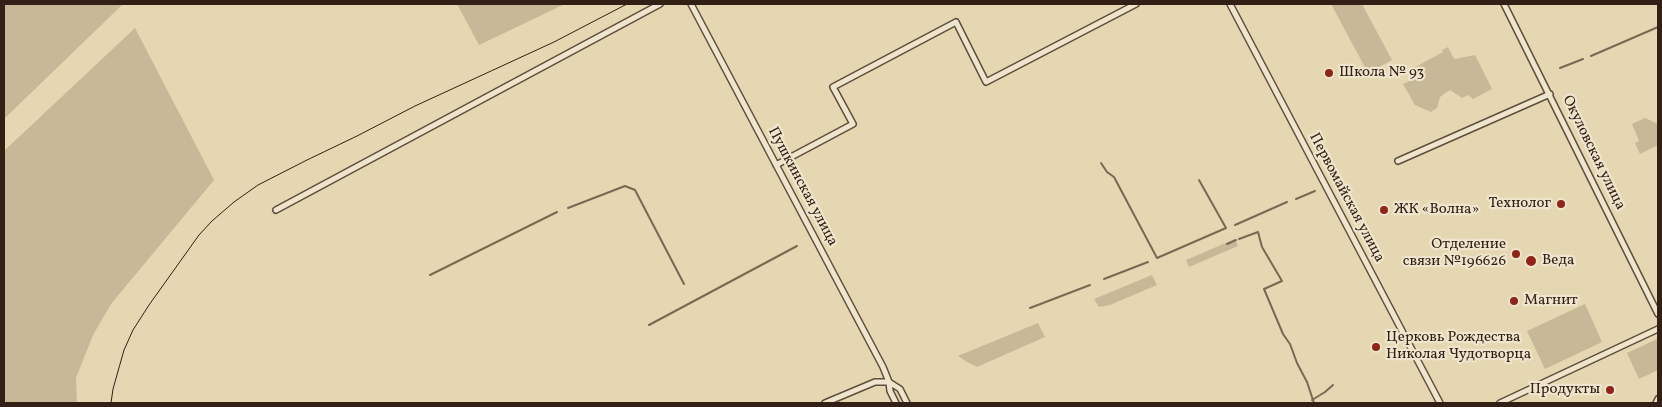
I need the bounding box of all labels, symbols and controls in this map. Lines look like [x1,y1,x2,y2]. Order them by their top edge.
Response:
place label: Школа № 93 [1339,64,1424,82]
marker: Школа № 93 [1323,67,1335,79]
street label: Окуловская улица [1557,93,1629,213]
street label: Пушкинская улица [763,124,841,250]
street label: Первомайская улица [1304,130,1388,266]
place label: Технолог [1489,195,1551,213]
marker: Технолог [1555,198,1567,210]
place label: ЖК «Волна» [1394,201,1479,219]
marker: ЖК «Волна» [1378,204,1390,216]
place label: Отделение связи №196626 [1403,236,1506,271]
marker: Отделение связи №196626 [1510,248,1522,260]
place label: Веда [1542,252,1574,270]
marker: Веда [1524,254,1538,268]
place label: Магнит [1524,292,1578,310]
marker: Магнит [1508,295,1520,307]
place label: Церковь Рождества Николая Чудотворца [1386,329,1531,364]
marker: Церковь Рождества Николая Чудотворца [1370,341,1382,353]
place label: Продукты [1530,381,1600,399]
marker: Продукты [1604,384,1616,396]

